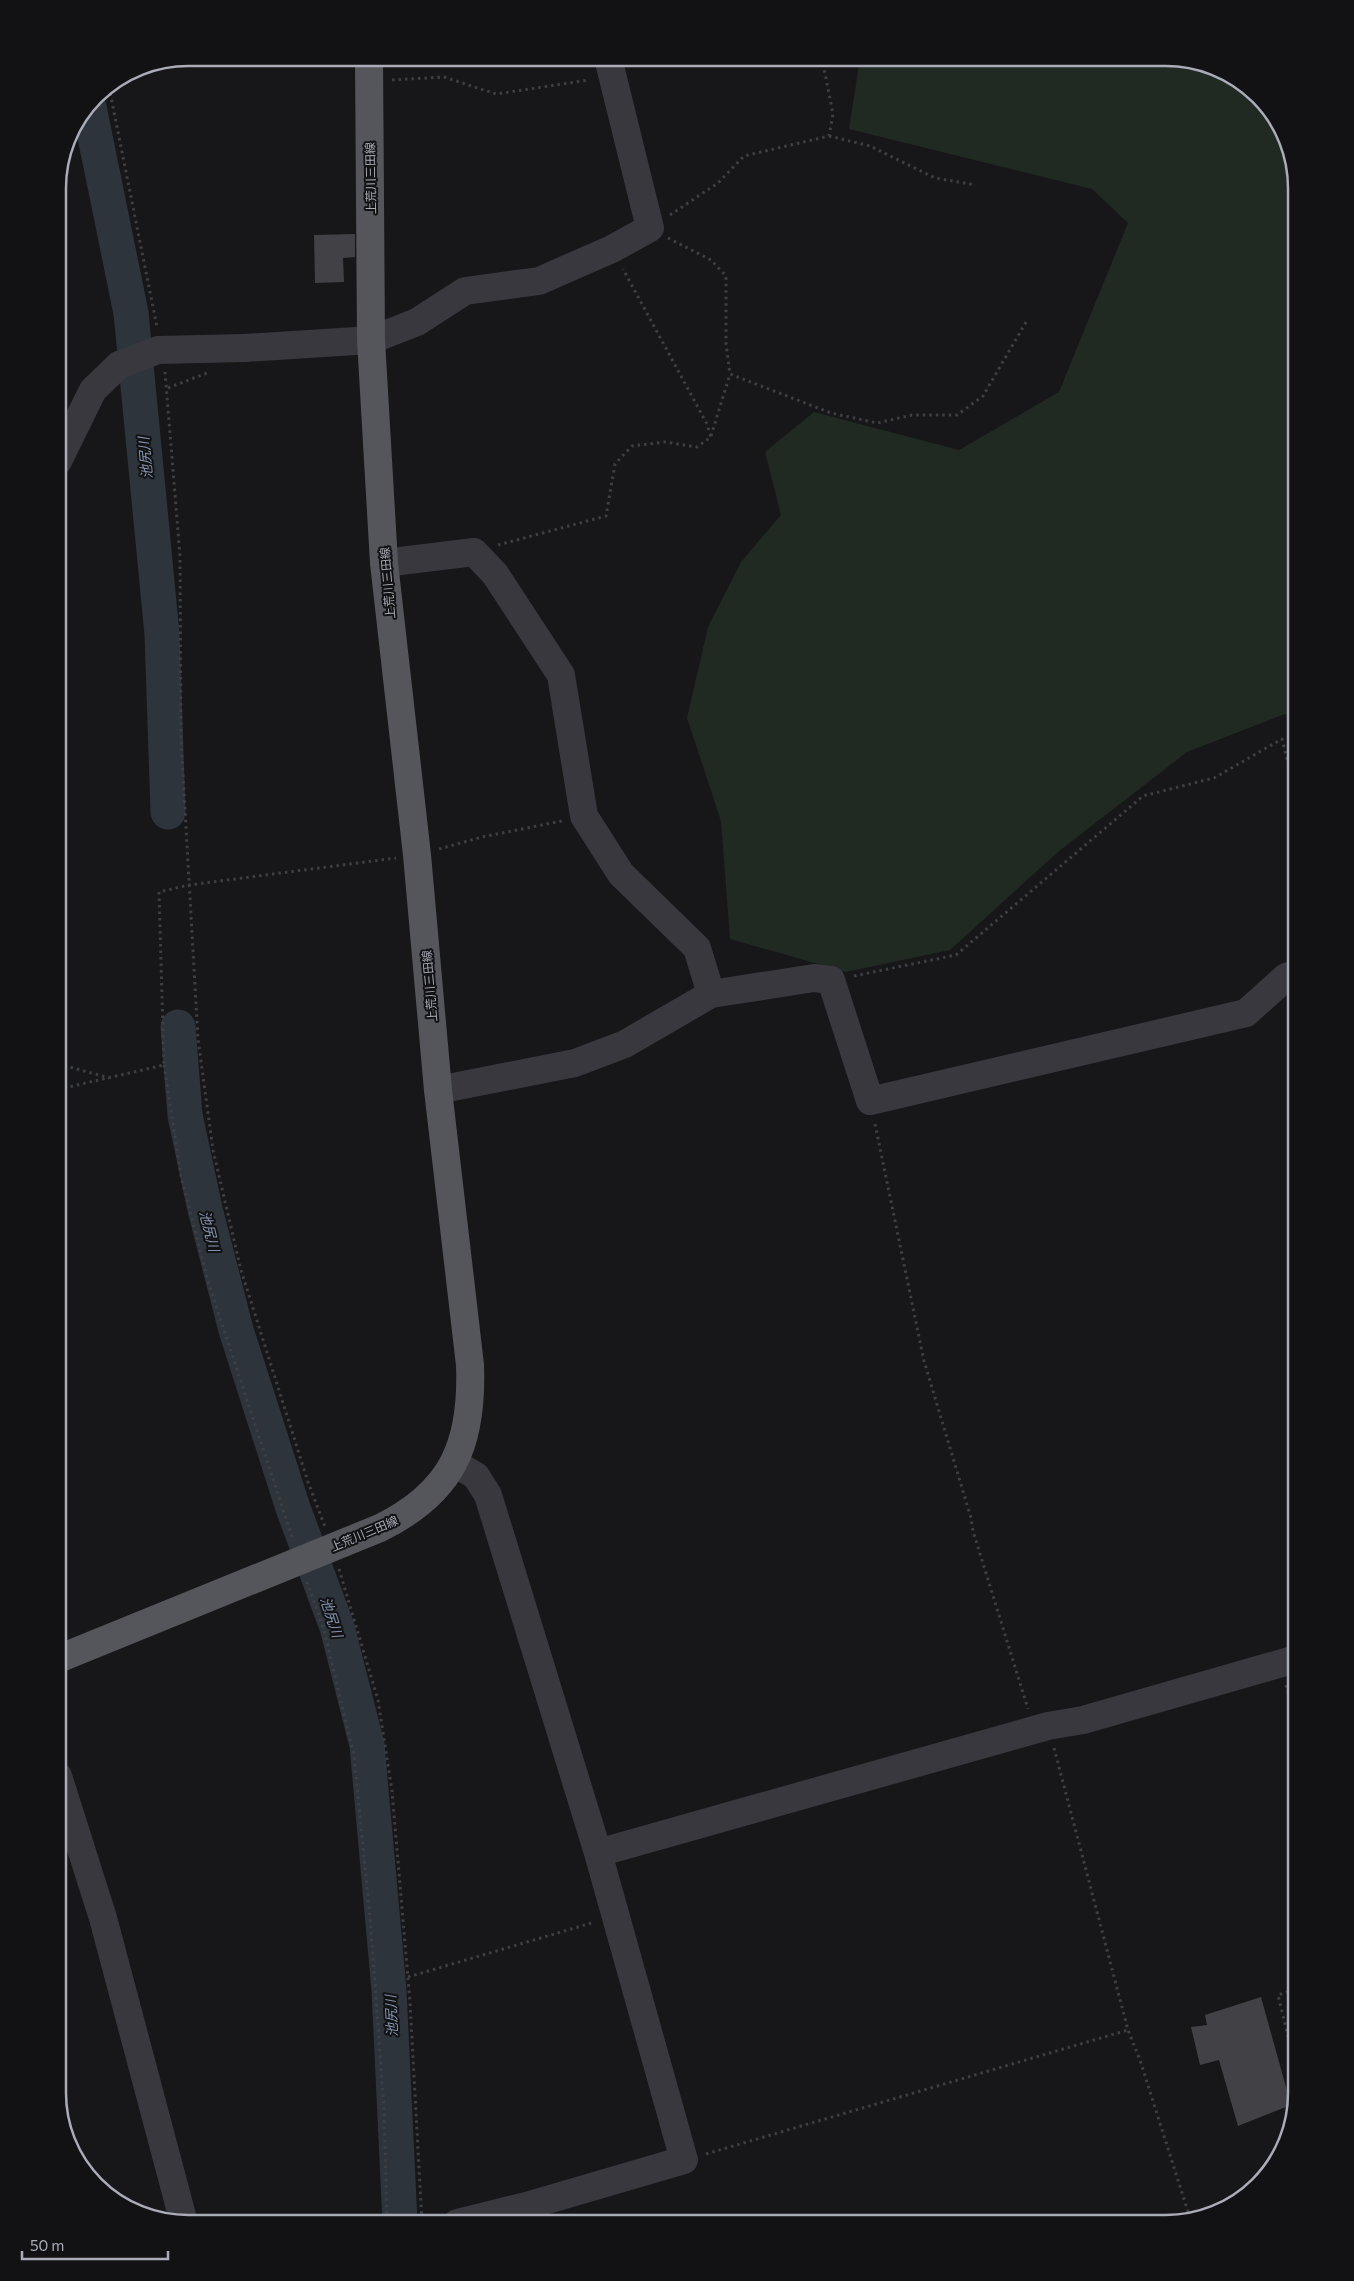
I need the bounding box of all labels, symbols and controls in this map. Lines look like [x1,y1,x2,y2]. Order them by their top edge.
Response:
street label: 上荒川三田線 [362,142,378,214]
water label: 池尻川 [135,434,155,480]
street label: 上荒川三田線 [377,547,397,619]
street label: 上荒川三田線 [419,950,439,1022]
water label: 池尻川 [197,1209,224,1255]
street label: 上荒川三田線 [328,1512,400,1554]
water label: 池尻川 [317,1594,347,1642]
water label: 池尻川 [381,1993,401,2037]
scale bar [22,2228,169,2260]
text: 50 m [30,2236,64,2254]

